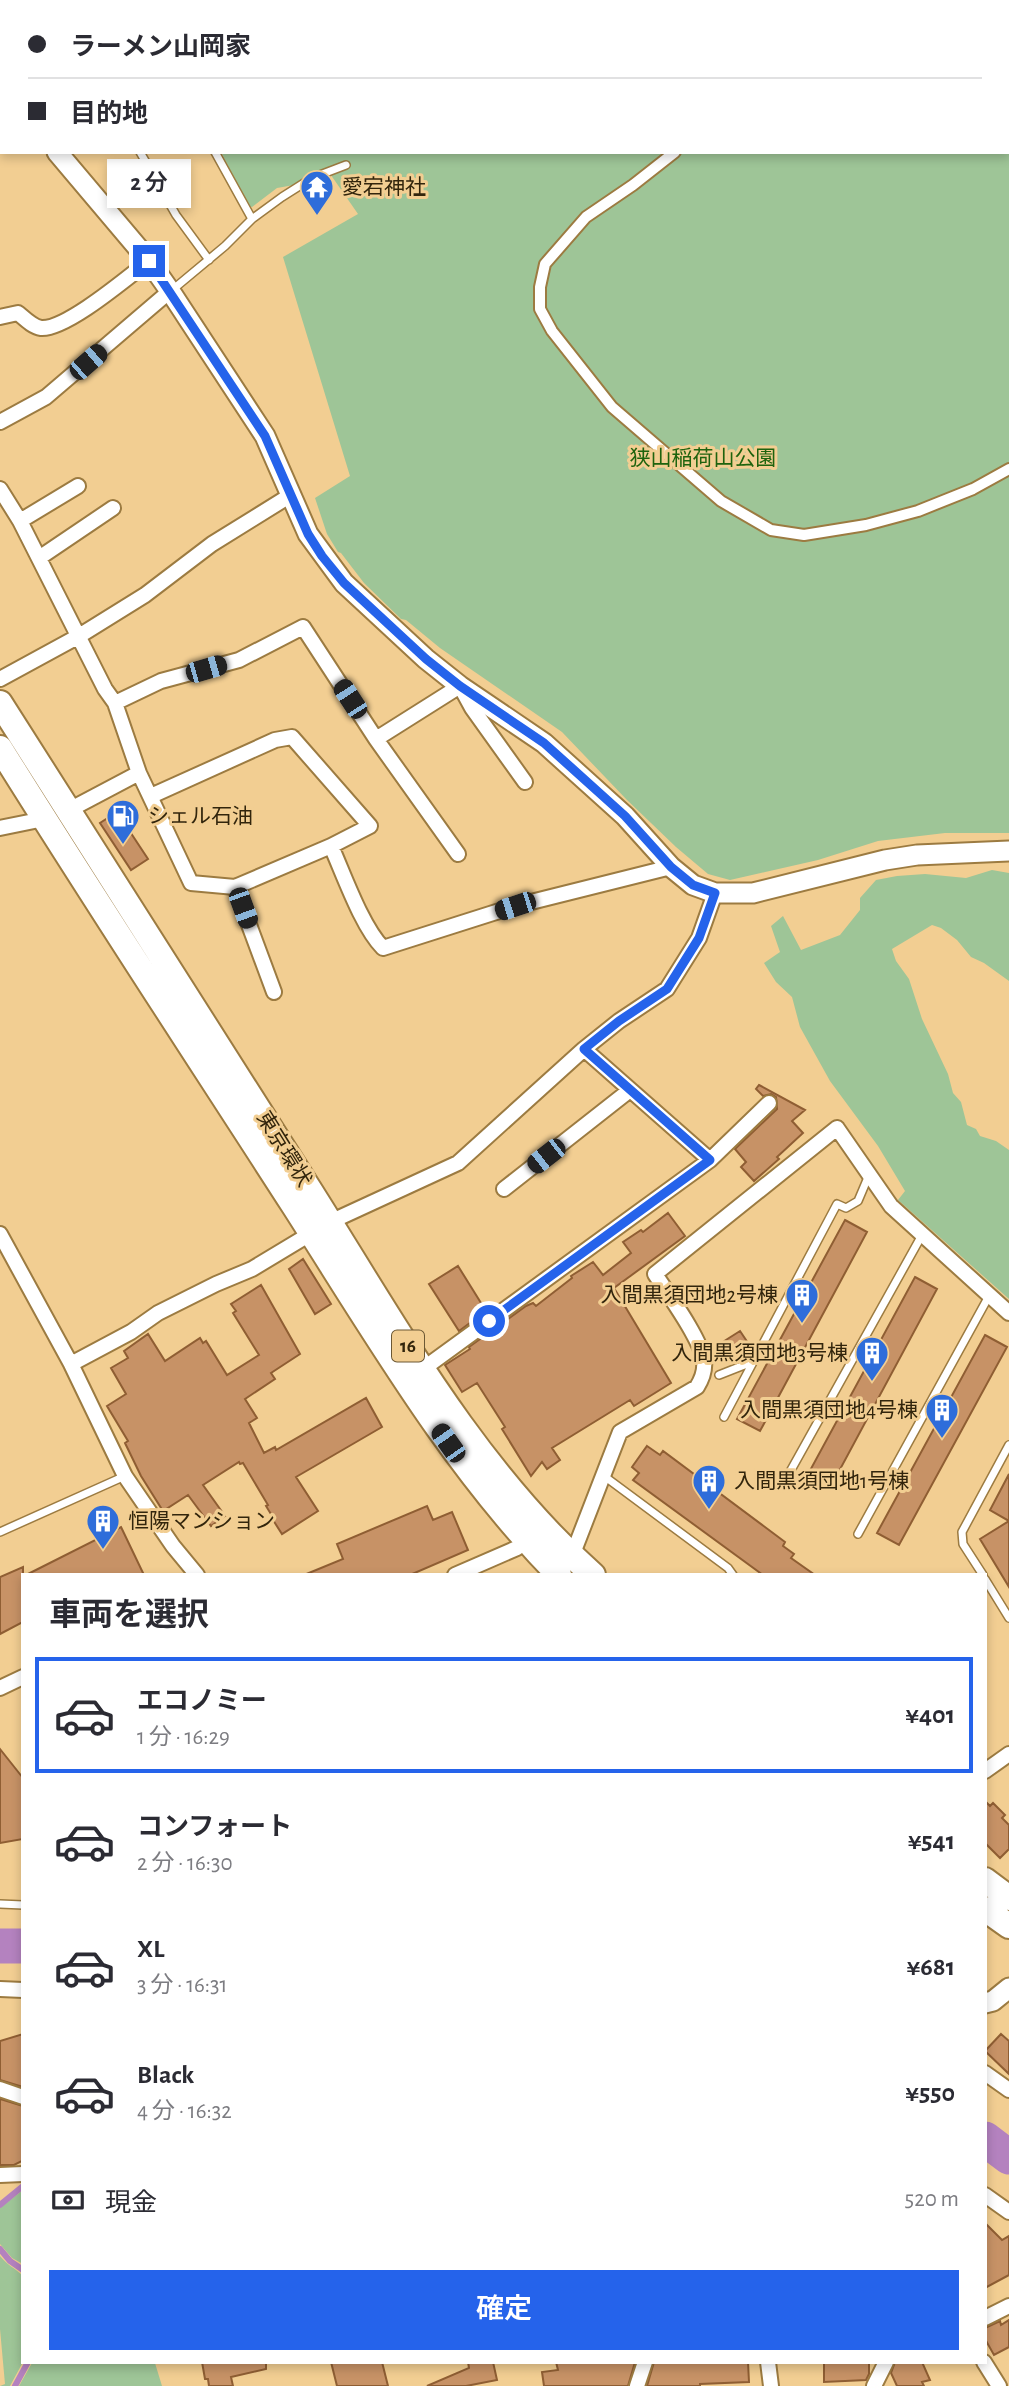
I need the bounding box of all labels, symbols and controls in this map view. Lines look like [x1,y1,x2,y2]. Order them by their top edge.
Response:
text: ラーメン山岡家 [70,34,251,60]
text: 目的地 [70,101,148,127]
callout: 2 分 [107,160,191,208]
temple icon: 愛宕神社 [298,168,336,217]
text: 2 分 [130,172,168,195]
place label: 愛宕神社 [342,176,426,198]
route end [133,245,165,277]
car [66,340,111,384]
park label: 狭山稲荷山公園 [630,447,777,469]
car [183,653,230,685]
car [330,676,371,722]
fuel station icon: シェル石油 [104,797,142,846]
place label: シェル石油 [148,805,253,827]
car [226,885,261,931]
car [492,890,539,922]
street label: 東京環状 [253,1107,316,1190]
car [523,1135,570,1177]
building icon: 入間黒須団地2号棟 [783,1276,821,1325]
place label: 入間黒須団地2号棟 [600,1284,778,1306]
route start [473,1305,505,1337]
road number: 16 [392,1330,424,1362]
building icon: 入間黒須団地3号棟 [853,1334,891,1383]
place label: 入間黒須団地3号棟 [671,1342,848,1364]
building icon: 入間黒須団地4号棟 [923,1391,961,1440]
place label: 入間黒須団地4号棟 [740,1399,918,1421]
car [428,1420,469,1466]
building icon: 入間黒須団地1号棟 [690,1462,728,1511]
place label: 入間黒須団地1号棟 [734,1470,909,1492]
building icon: 恒陽マンション [84,1502,122,1551]
place label: 恒陽マンション [128,1510,275,1532]
text: 車両を選択 [49,1599,209,1631]
icon: car [53,1684,116,1747]
text: エコノミー [137,1688,267,1714]
text: ¥401 [905,1702,955,1728]
text: 1 分 · 16:29 [137,1726,230,1749]
icon: car [53,1810,116,1873]
text: コンフォート [137,1814,292,1840]
text: ¥541 [908,1828,955,1854]
text: 2 分 · 16:30 [137,1852,233,1875]
icon: car [53,1936,116,1999]
text: XL [137,1936,164,1962]
text: ¥681 [907,1954,955,1980]
text: 3 分 · 16:31 [137,1974,228,1997]
icon: car [53,2062,116,2125]
text: Black [137,2062,194,2088]
text: ¥550 [905,2080,955,2106]
text: 4 分 · 16:32 [137,2100,232,2123]
icon: cash [49,2181,87,2219]
text: 520 m [905,2188,959,2211]
text: 現金 [105,2190,157,2216]
button: 確定 [49,2270,959,2350]

